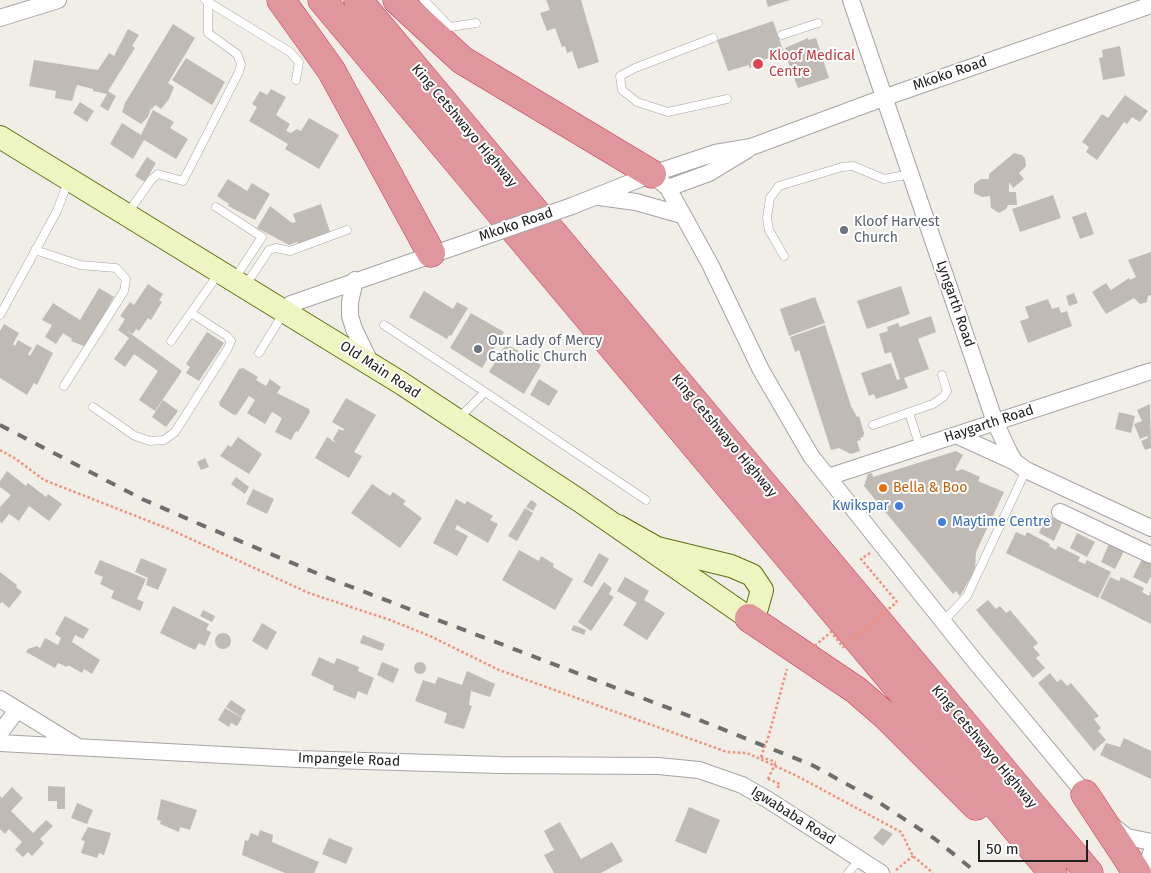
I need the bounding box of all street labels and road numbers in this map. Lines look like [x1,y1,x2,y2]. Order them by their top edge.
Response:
street label: Mkoko Road [911,53,989,95]
street label: King Cetshwayo Highway [408,61,520,191]
street label: Mkoko Road [477,204,555,246]
street label: Lyngarth Road [932,259,978,349]
street label: Old Main Road [337,338,423,402]
street label: King Cetshwayo Highway [668,371,780,501]
street label: Haygarth Road [942,402,1036,446]
street label: King Cetshwayo Highway [928,682,1040,812]
street label: Impangele Road [298,750,400,770]
street label: Igwababa Road [748,783,838,849]

